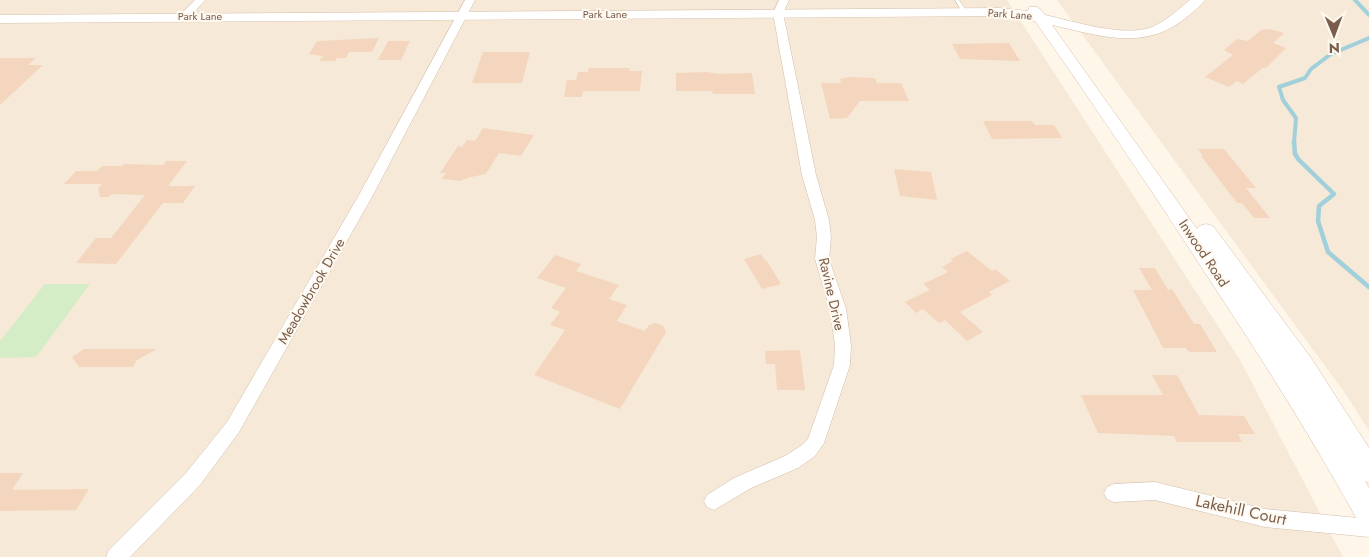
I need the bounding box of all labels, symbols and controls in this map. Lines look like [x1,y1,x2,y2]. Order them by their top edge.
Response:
street label: Park Lane [987,4,1033,24]
street label: Park Lane [583,6,628,22]
street label: Park Lane [178,8,223,24]
north arrow [1309,10,1359,60]
text: N [1328,38,1340,58]
street label: Inwood Road [1174,215,1234,291]
street label: Meadowbrook Drive [272,234,350,348]
street label: Ravine Drive [814,256,850,332]
street label: Lakehill Court [1194,489,1289,531]

